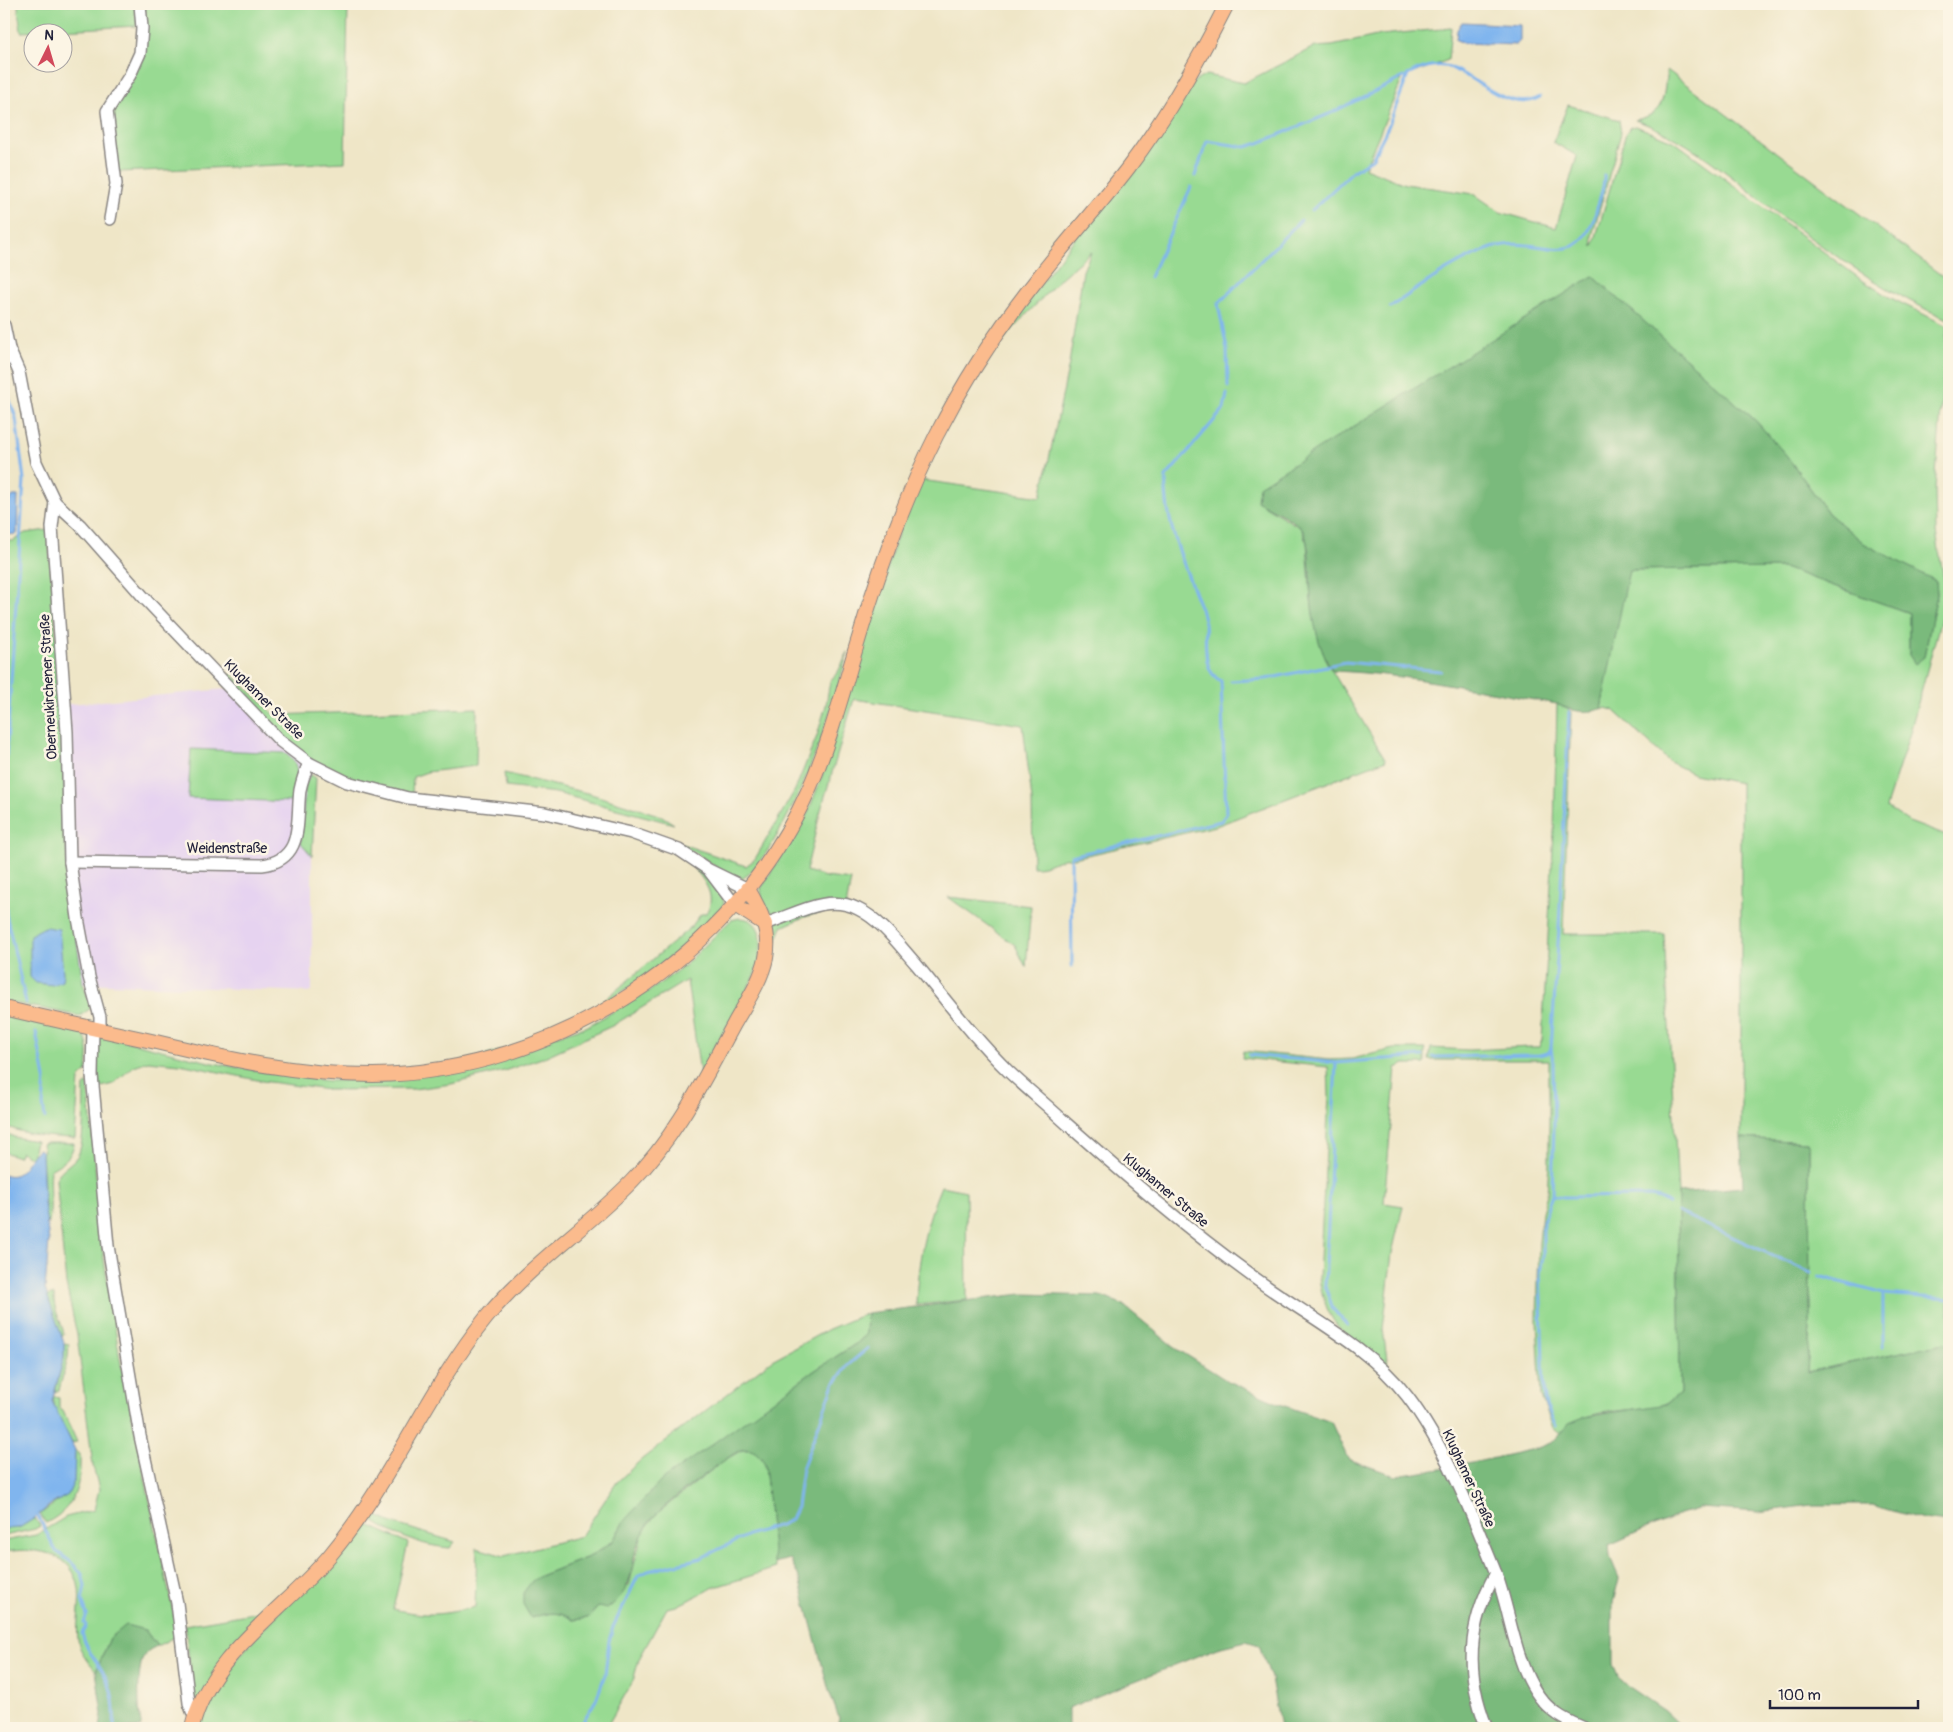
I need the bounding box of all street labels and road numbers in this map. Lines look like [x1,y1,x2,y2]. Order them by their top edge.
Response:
street label: Oberneukirchener Straße [36,614,61,760]
street label: Klughamer Straße [220,656,307,743]
street label: Weidenstraße [187,840,267,857]
street label: Klughamer Straße [1120,1150,1212,1231]
street label: Klughamer Straße [1438,1426,1499,1530]

